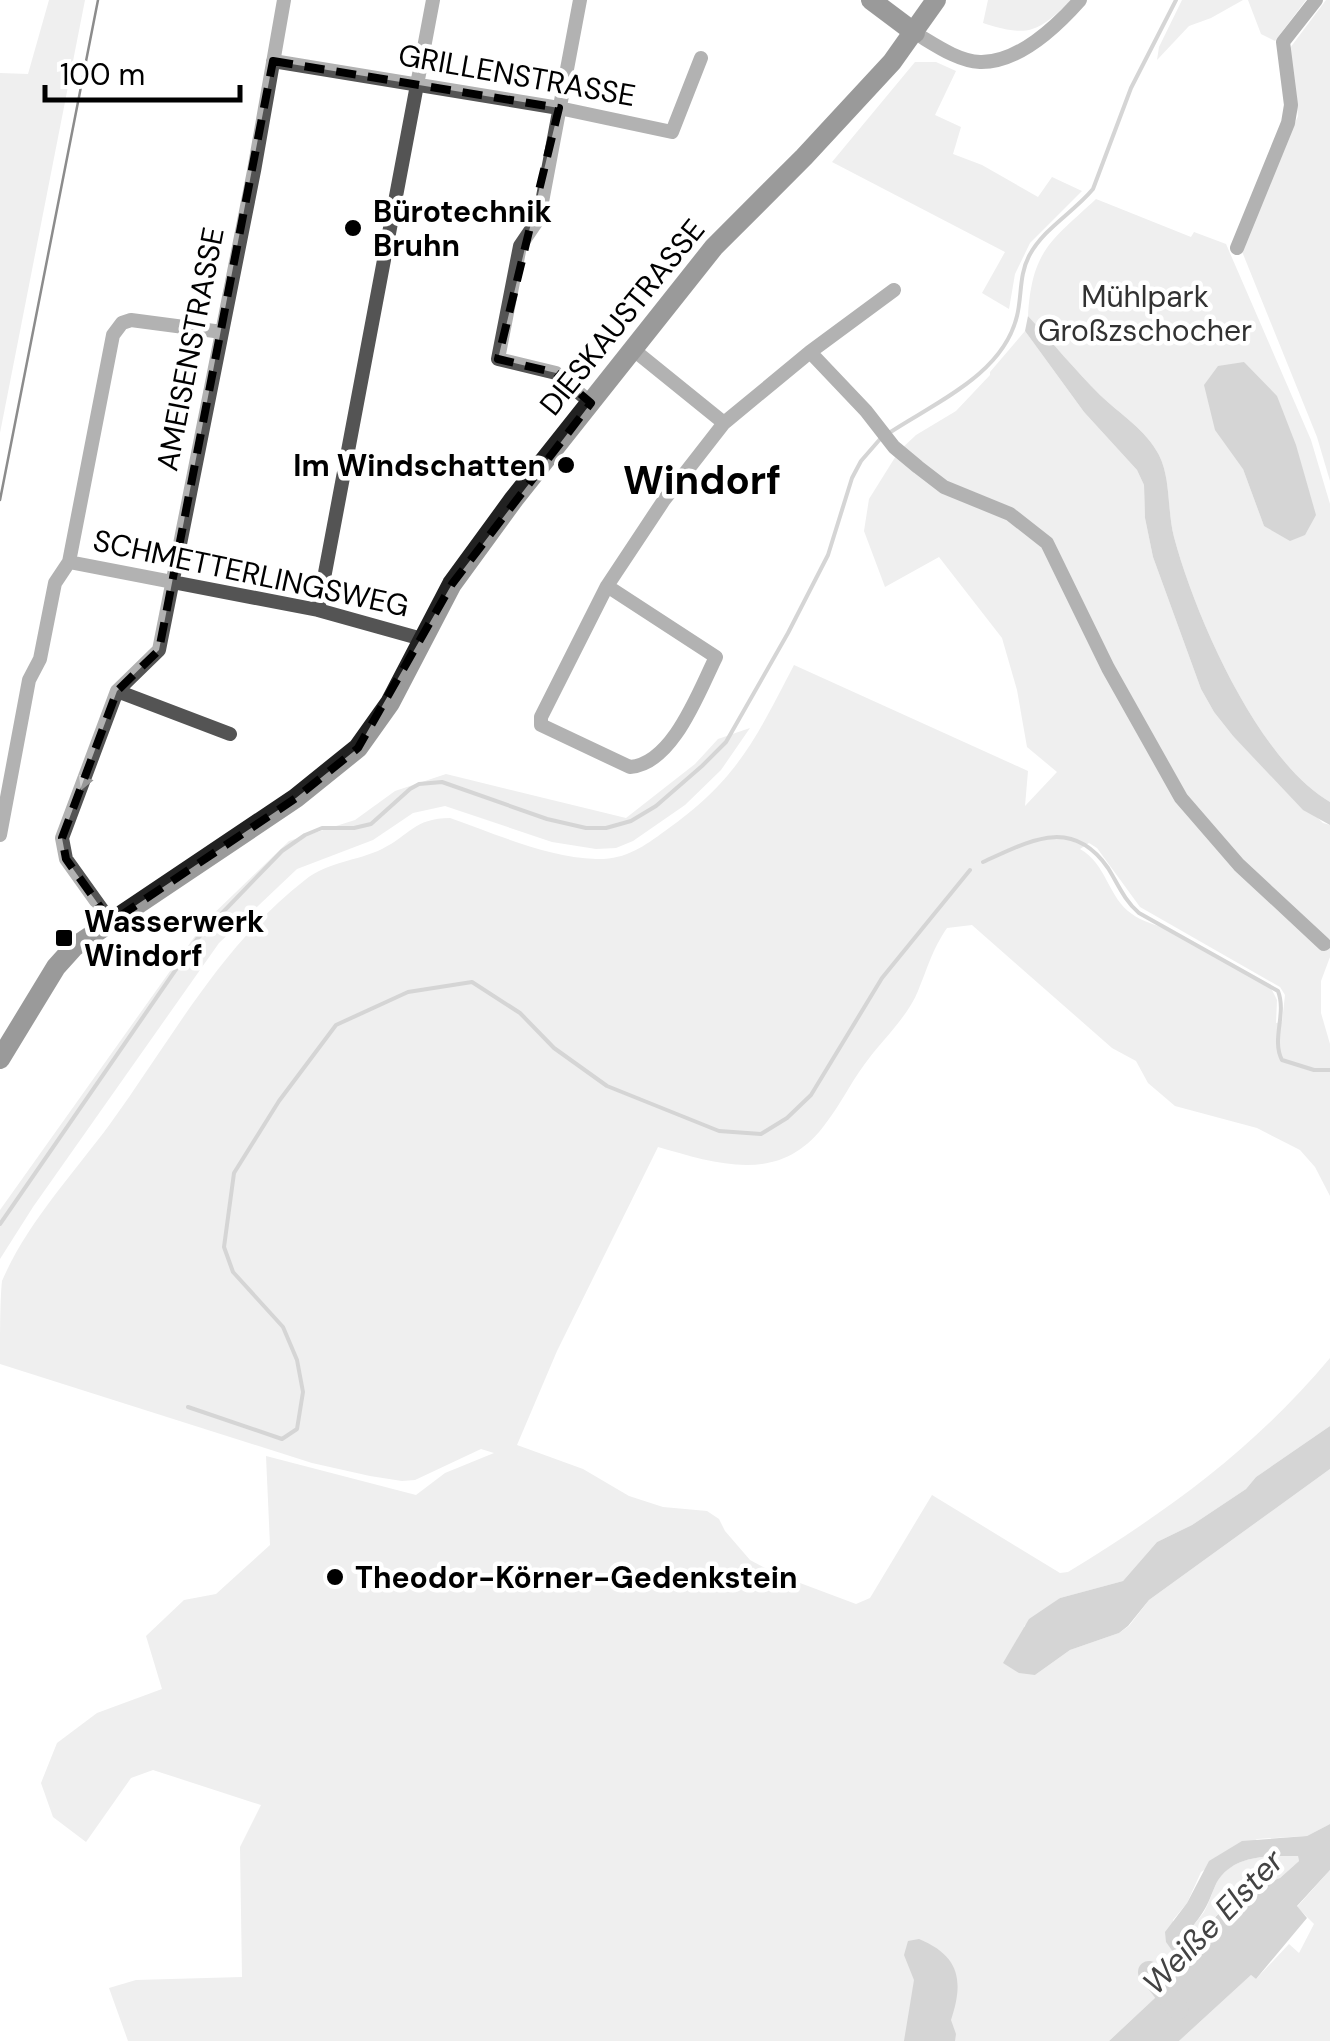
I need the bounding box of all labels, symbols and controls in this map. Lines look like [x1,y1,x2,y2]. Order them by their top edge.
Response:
street label: GRILLENSTRASSE [395,35,639,115]
scale bar [45,40,240,102]
text: 100 m [60,55,145,94]
place label: Bürotechnik Bruhn [373,192,552,265]
street label: DIESKAUSTRASSE [531,211,713,423]
marker: Bürotechnik Bruhn [342,217,364,239]
street label: AMEISENSTRASSE [147,224,233,474]
park label: Mühlpark Großzschocher [1038,277,1252,350]
place label: Im Windschatten [293,446,546,485]
marker: Im Windschatten [555,454,577,476]
district label: Windorf [623,454,781,506]
street label: SCHMETTERLINGSWEG [90,520,412,626]
one-way arrow [78,760,94,790]
place label: Wasserwerk Windorf [84,902,264,975]
marker: Wasserwerk Windorf [53,927,75,949]
place label: Theodor-Körner-Gedenkstein [355,1558,797,1597]
marker: Theodor-Körner-Gedenkstein [324,1566,346,1588]
water label: Weiße Elster [1133,1840,1294,2004]

